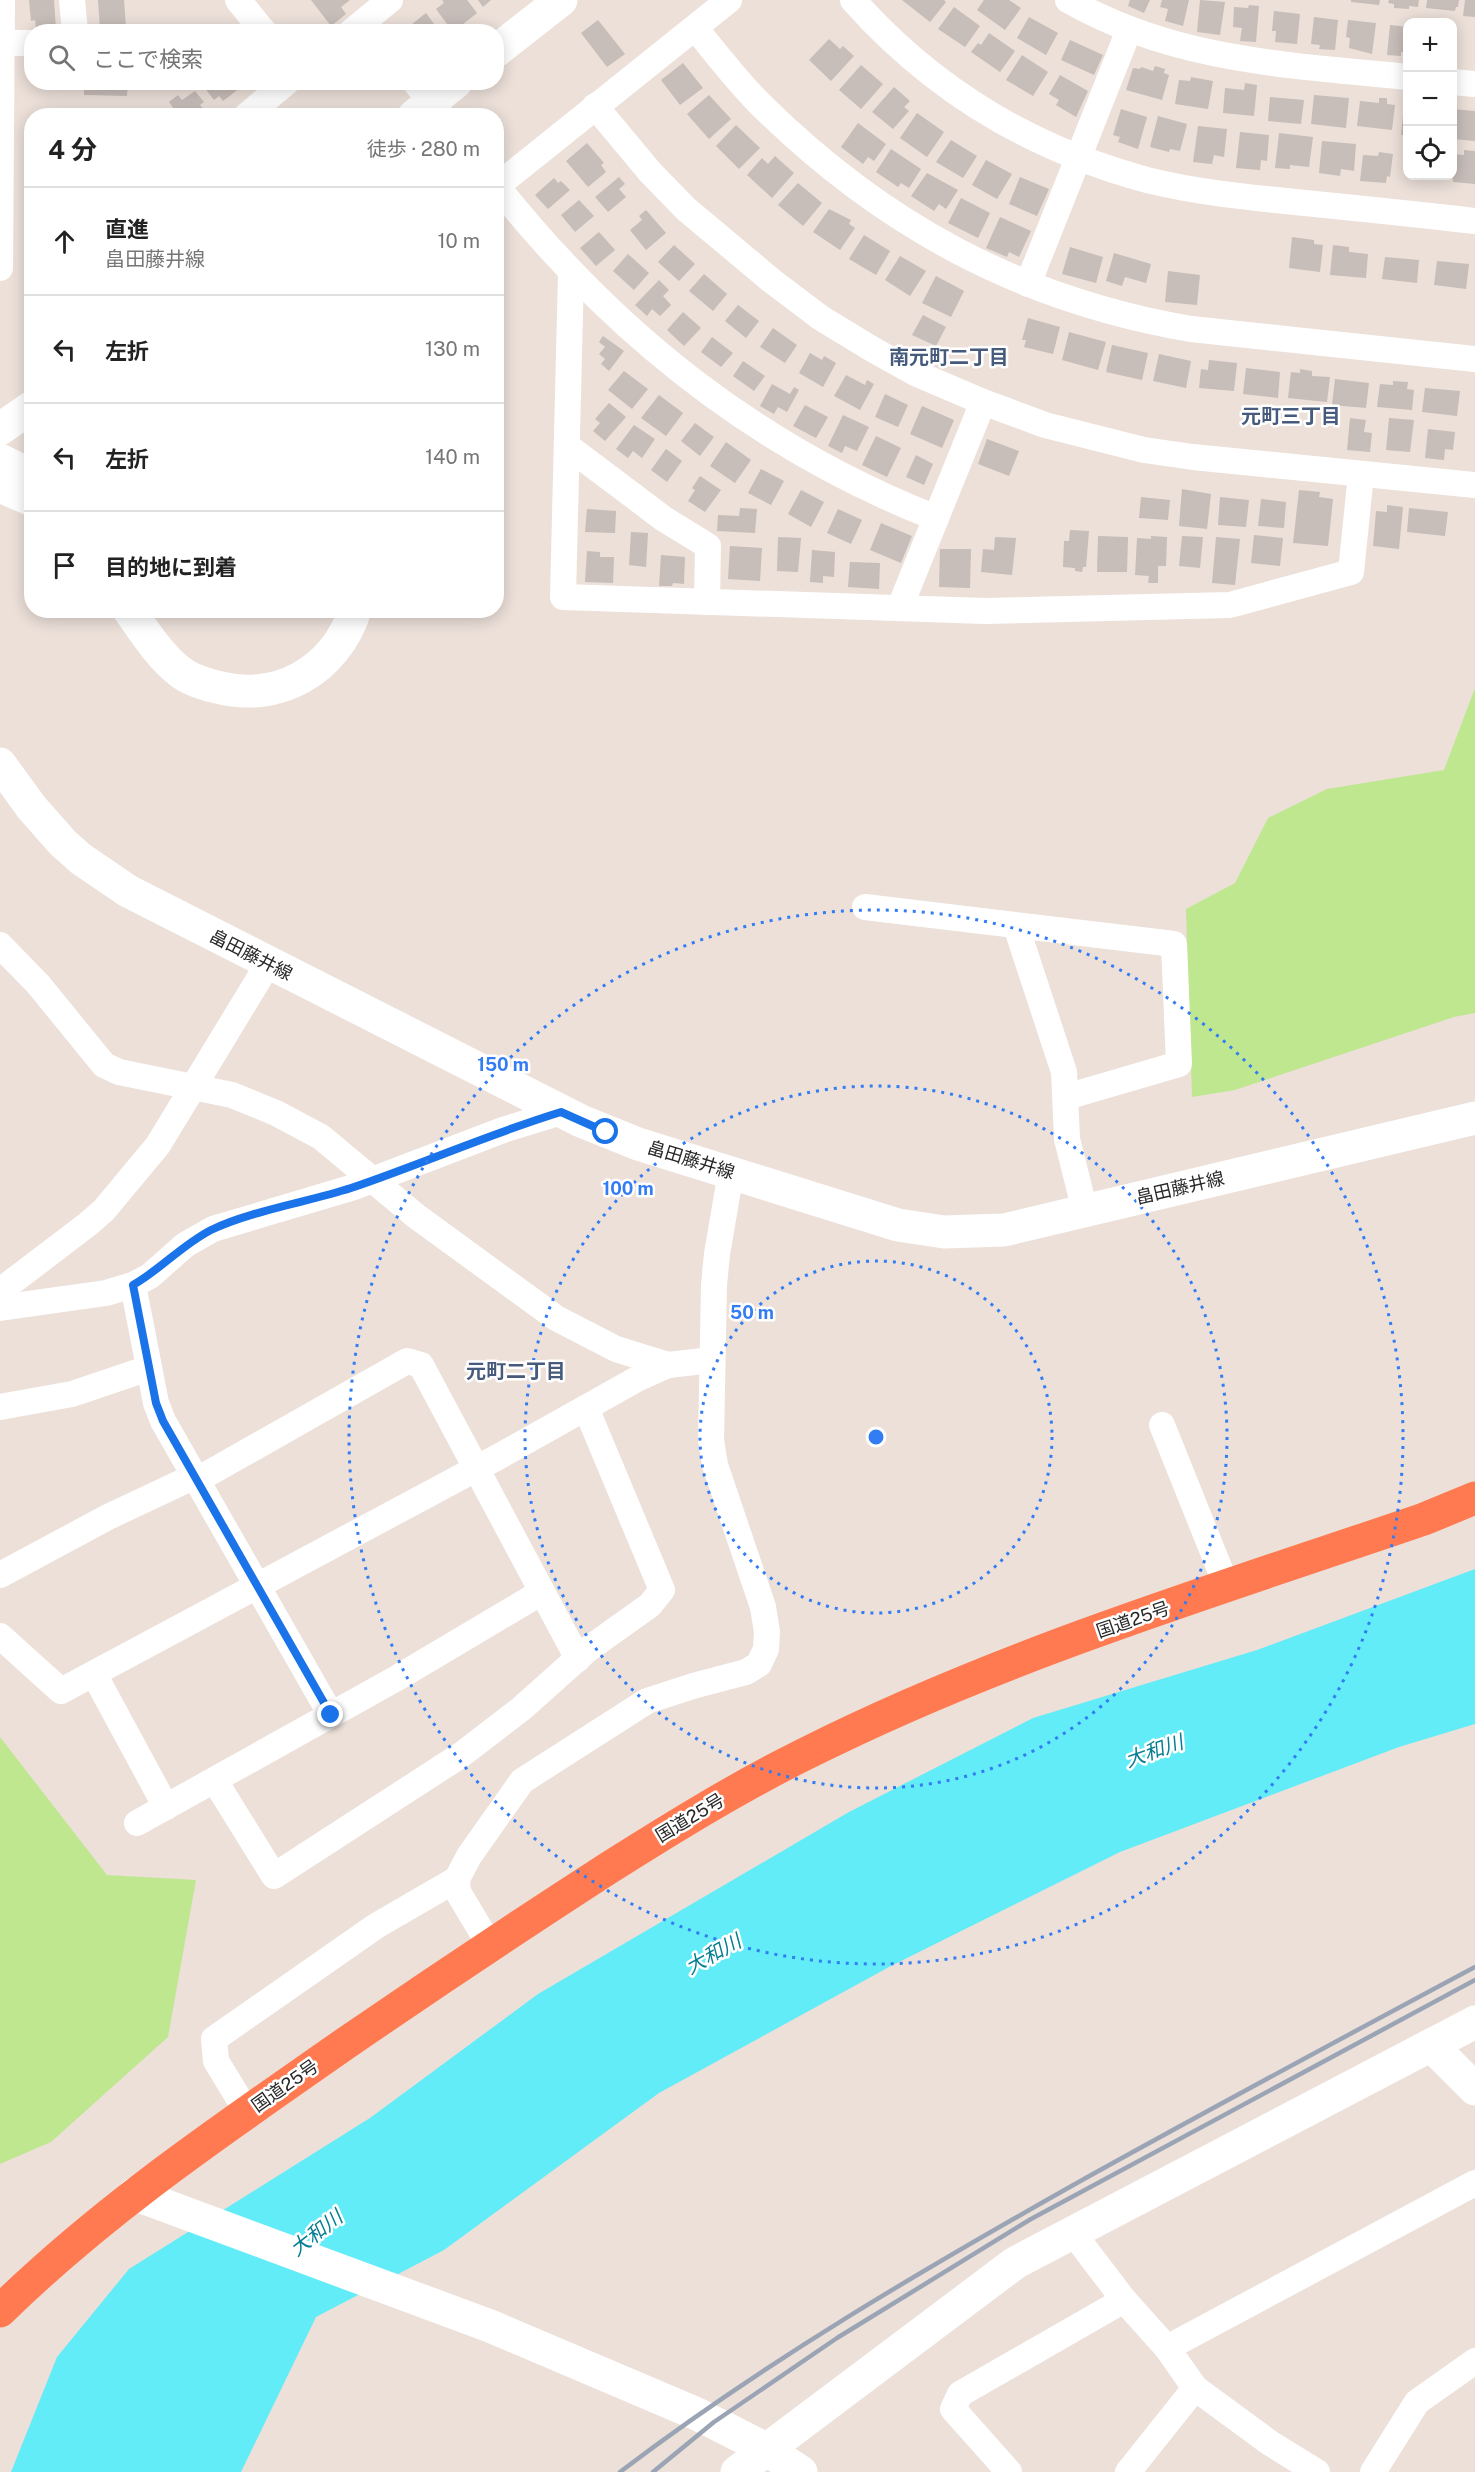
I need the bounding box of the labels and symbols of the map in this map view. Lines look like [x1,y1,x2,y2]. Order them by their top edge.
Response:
district label: 南元町二丁目 [889,345,1009,369]
district label: 元町三丁目 [1241,404,1341,428]
street label: 畠田藤井線 [206,925,296,984]
text: 150 m [477,1054,529,1075]
route start [592,1118,618,1144]
street label: 畠田藤井線 [645,1136,737,1183]
street label: 畠田藤井線 [1134,1167,1226,1208]
text: 100 m [602,1178,654,1199]
text: 50 m [730,1302,774,1323]
district label: 元町二丁目 [466,1359,566,1383]
centre of rings [866,1427,886,1447]
street label: 国道25号 [1093,1597,1172,1642]
route end [317,1701,343,1727]
water label: 大和川 [1122,1729,1188,1772]
street label: 国道25号 [652,1789,728,1846]
water label: 大和川 [681,1928,747,1979]
street label: 国道25号 [247,2055,322,2116]
water label: 大和川 [285,2204,349,2261]

